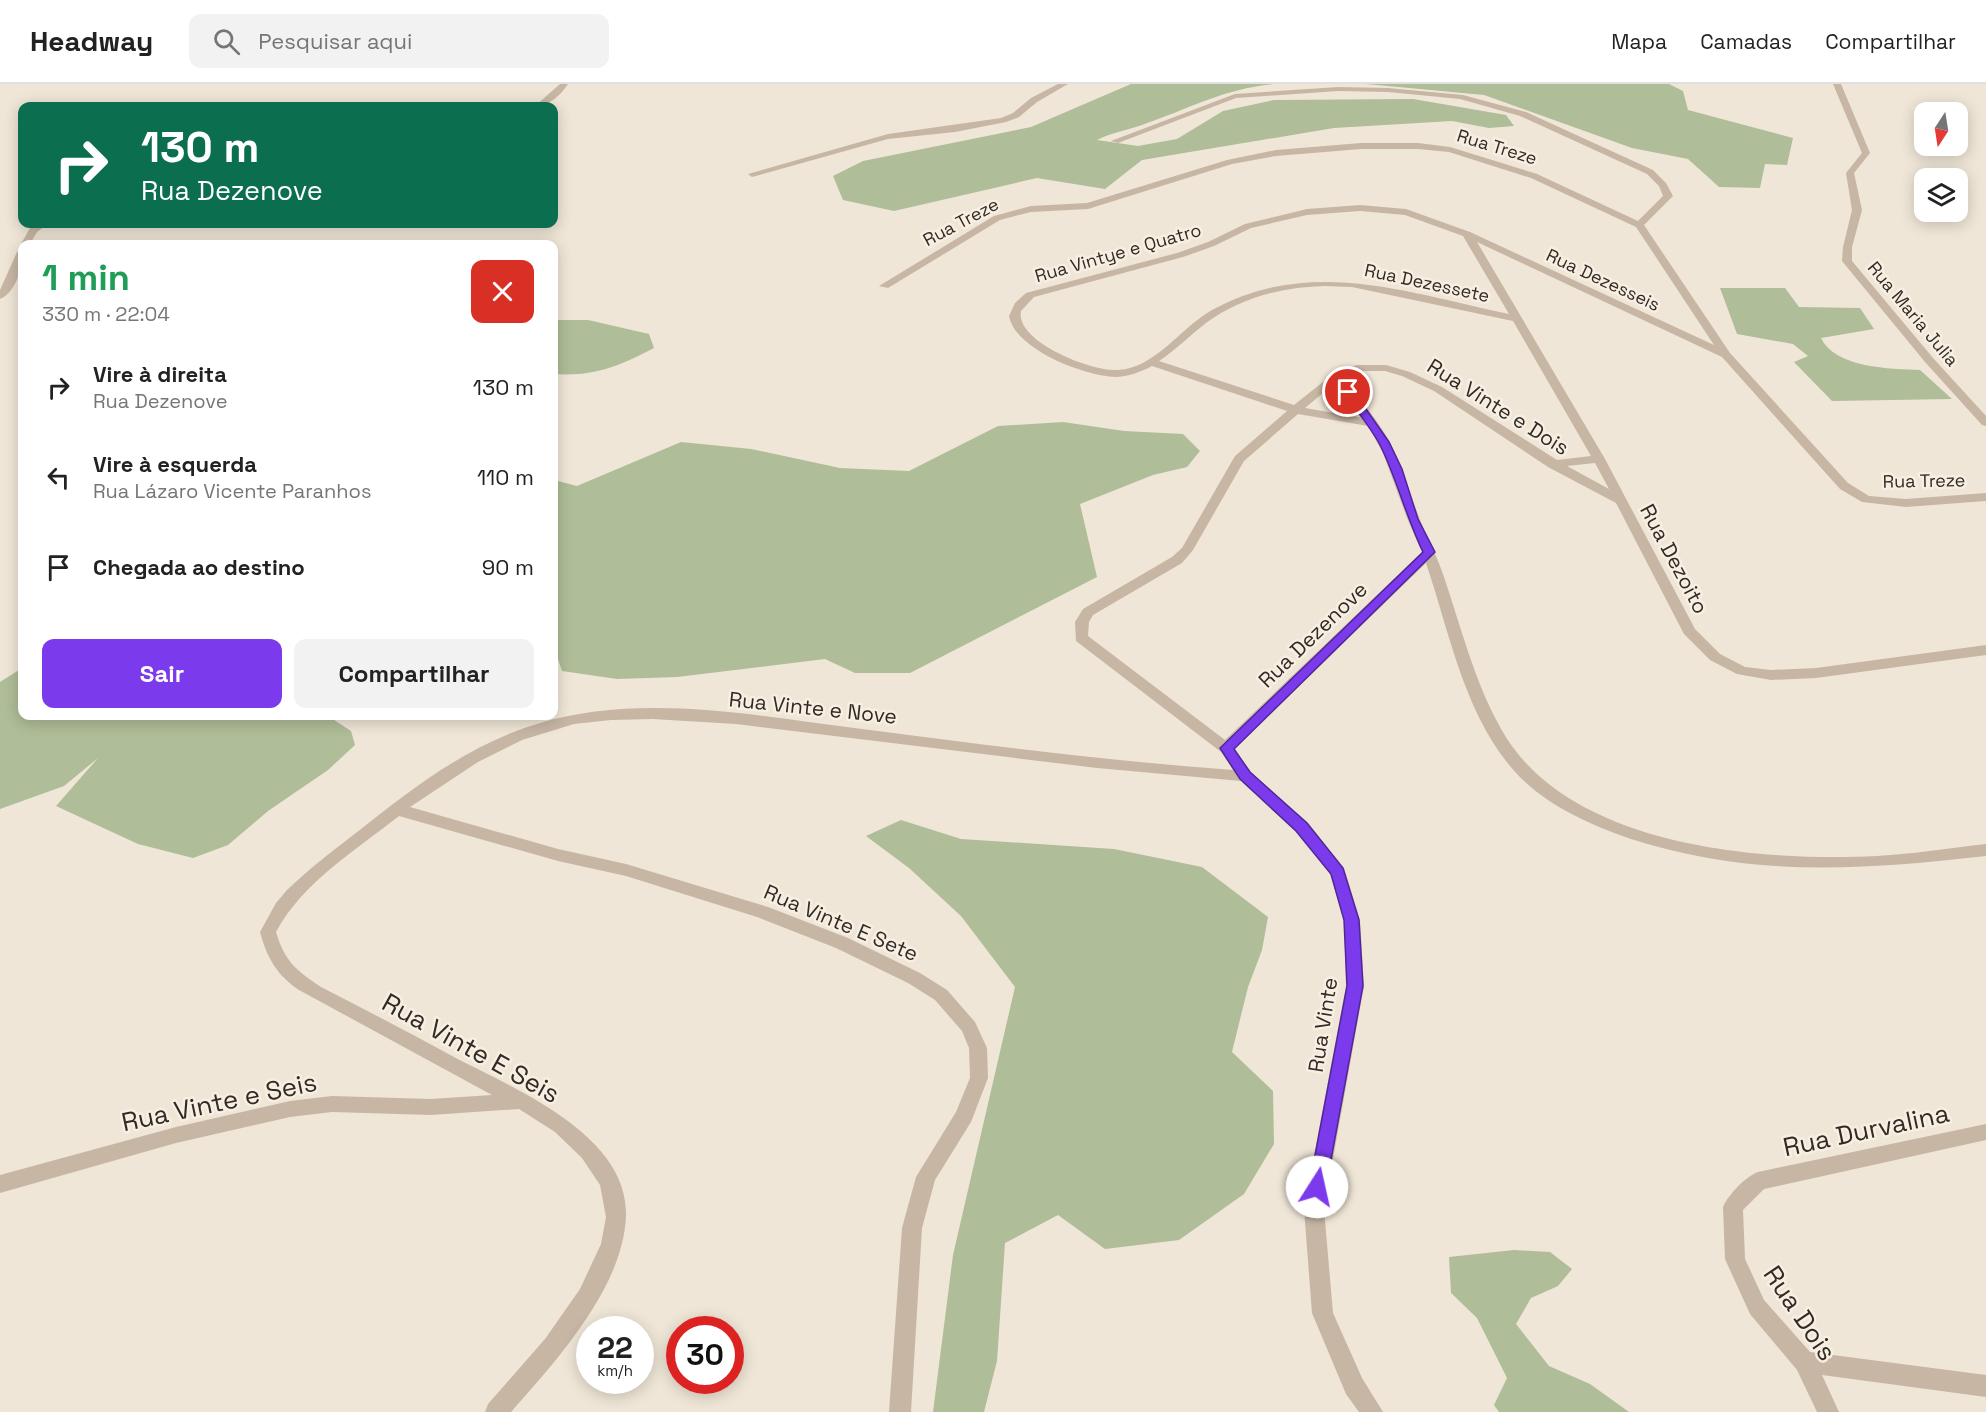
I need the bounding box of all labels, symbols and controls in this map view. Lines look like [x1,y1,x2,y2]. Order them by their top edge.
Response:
search box [189,14,609,68]
text: Headway [30,23,153,59]
icon: search [210,25,243,58]
text: Pesquisar aqui [258,27,412,55]
text: Mapa [1611,28,1667,55]
text: Camadas [1700,28,1792,55]
text: Compartilhar [1825,28,1956,55]
north arrow [1914,102,1968,156]
map controls [1914,102,1968,222]
text: 130 m [141,121,259,174]
street label: Rua Treze [1454,123,1540,170]
icon: right [42,126,120,204]
button: layers [1914,168,1968,222]
text: Rua Dezenove [141,173,323,208]
street label: Rua Treze [919,192,1003,251]
street label: Rua Vintye e Quatro [1032,218,1204,287]
street label: Rua Dezesseis [1543,243,1664,316]
text: 1 min [42,255,130,301]
street label: Rua Maria Julia [1863,257,1964,371]
street label: Rua Dezessete [1363,258,1492,307]
button: close [471,260,534,323]
text: 330 m · 22:04 [42,301,170,327]
street label: Rua Vinte e Dois [1422,352,1574,461]
text: Vire à direita [93,360,227,388]
pin [1322,366,1373,417]
icon: right [42,371,75,404]
text: 130 m [473,373,534,401]
icon: arrive [1331,375,1364,408]
text: Rua Dezenove [93,388,228,414]
text: Vire à esquerda [93,450,257,478]
icon: left [42,461,75,494]
text: 110 m [477,463,534,491]
street label: Rua Treze [1882,468,1965,493]
text: Rua Lázaro Vicente Paranhos [93,478,372,504]
street label: Rua Dezoito [1634,499,1715,618]
icon: arrive [42,551,75,584]
text: Chegada ao destino [93,553,305,581]
text: 90 m [482,553,534,581]
street label: Rua Dezenove [1252,576,1373,693]
button: Sair [42,639,282,708]
button: Compartilhar [294,639,534,708]
street label: Rua Vinte e Nove [728,685,898,730]
street label: Rua Vinte E Sete [760,878,922,967]
street label: Rua Vinte [1302,976,1343,1074]
street label: Rua Vinte E Seis [376,985,566,1111]
street label: Rua Vinte e Seis [118,1065,320,1139]
street label: Rua Durvalina [1780,1096,1952,1164]
position arrow [1285,1155,1349,1219]
street label: Rua Dois [1756,1259,1844,1367]
speed limit sign: 30 [666,1316,744,1394]
text: 22 [597,1328,633,1367]
text: km/h [597,1361,633,1380]

